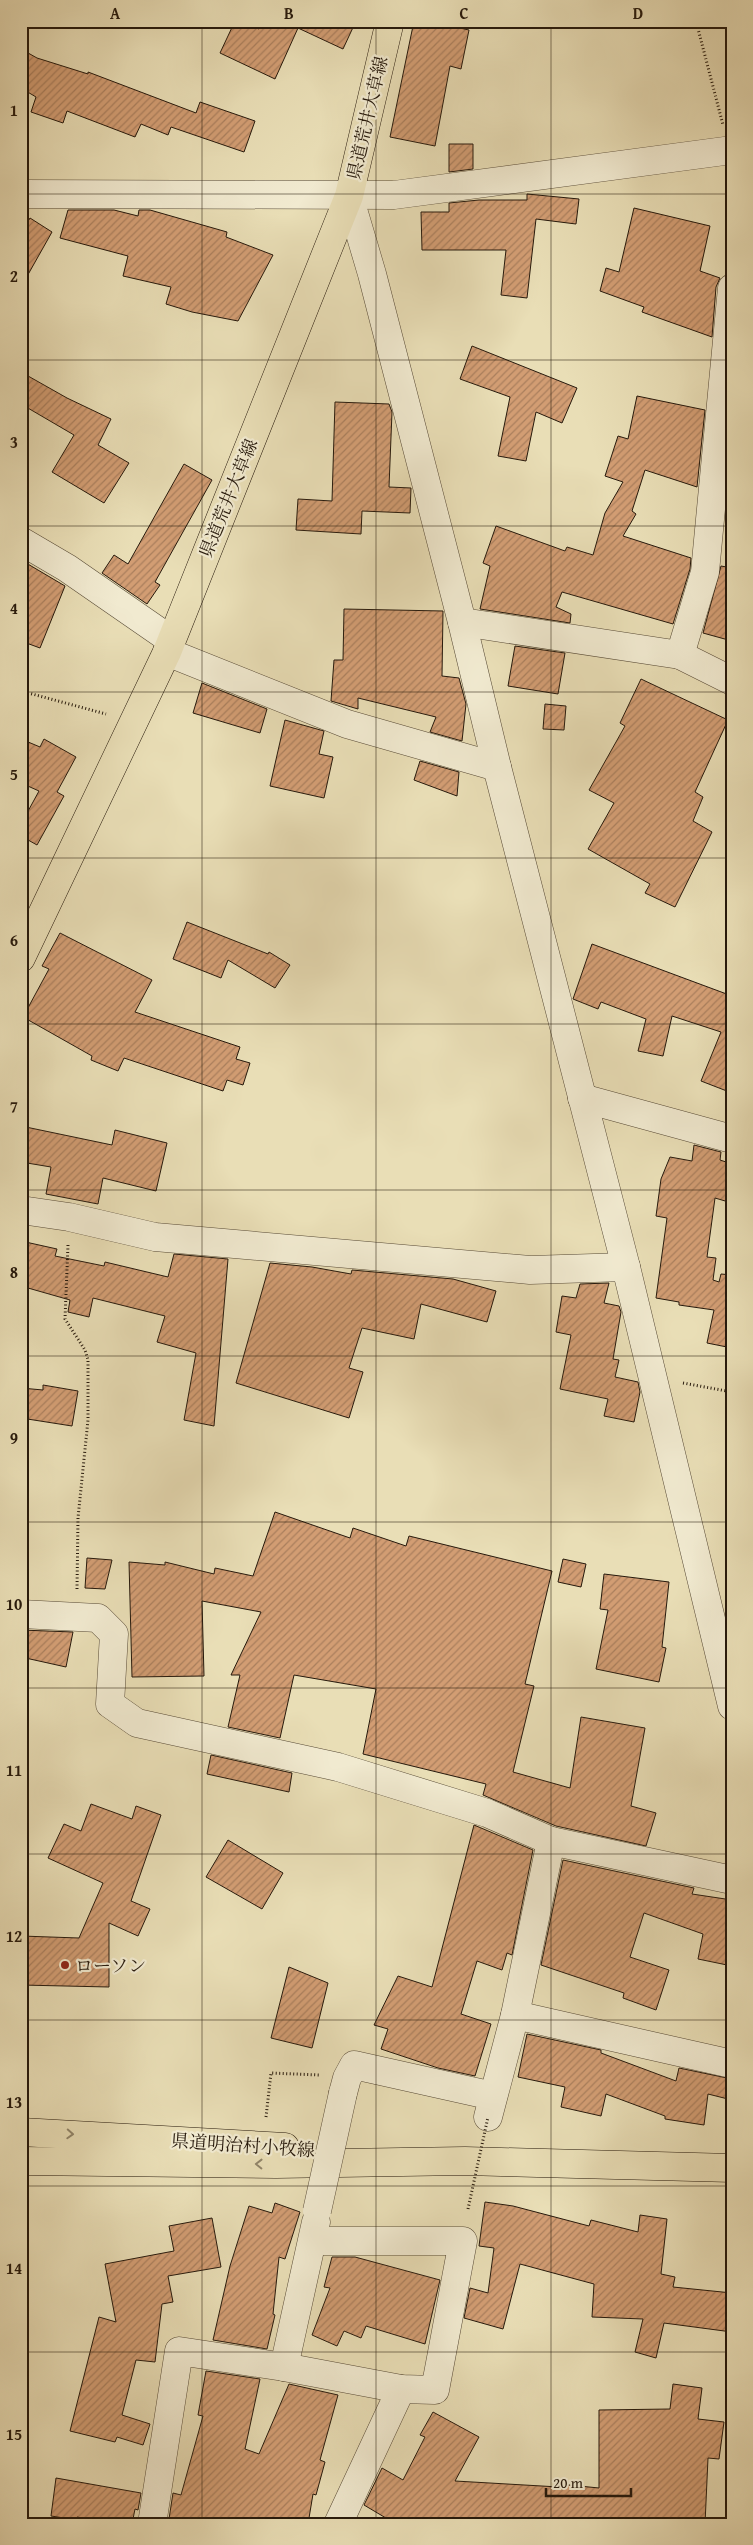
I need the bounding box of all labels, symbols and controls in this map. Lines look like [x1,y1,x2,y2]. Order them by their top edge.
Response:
text: A [110,1,121,25]
text: B [284,1,294,25]
text: C [459,1,469,25]
text: D [633,1,643,25]
street label: 県道荒井大草線 [340,54,394,182]
text: 1 [10,98,18,122]
text: 2 [10,264,18,288]
text: 3 [10,430,18,454]
street label: 県道荒井大草線 [192,435,264,561]
text: 4 [10,596,18,620]
text: 5 [10,762,18,786]
text: 6 [10,928,18,952]
text: 7 [10,1094,18,1118]
text: 8 [10,1260,18,1284]
text: 9 [10,1426,18,1450]
text: 10 [6,1592,22,1616]
text: 11 [6,1758,22,1782]
text: 12 [6,1924,22,1948]
place label: ローソン [75,1952,146,1979]
marker: ローソン [59,1959,71,1971]
text: 13 [6,2090,22,2114]
street label: 県道明治村小牧線 [170,2127,316,2163]
one-way arrow [66,2129,74,2140]
one-way arrow [255,2159,262,2169]
text: 14 [6,2256,22,2280]
text: 15 [6,2422,22,2446]
scale bar [546,2465,630,2497]
text: 20 m [553,2472,584,2493]

